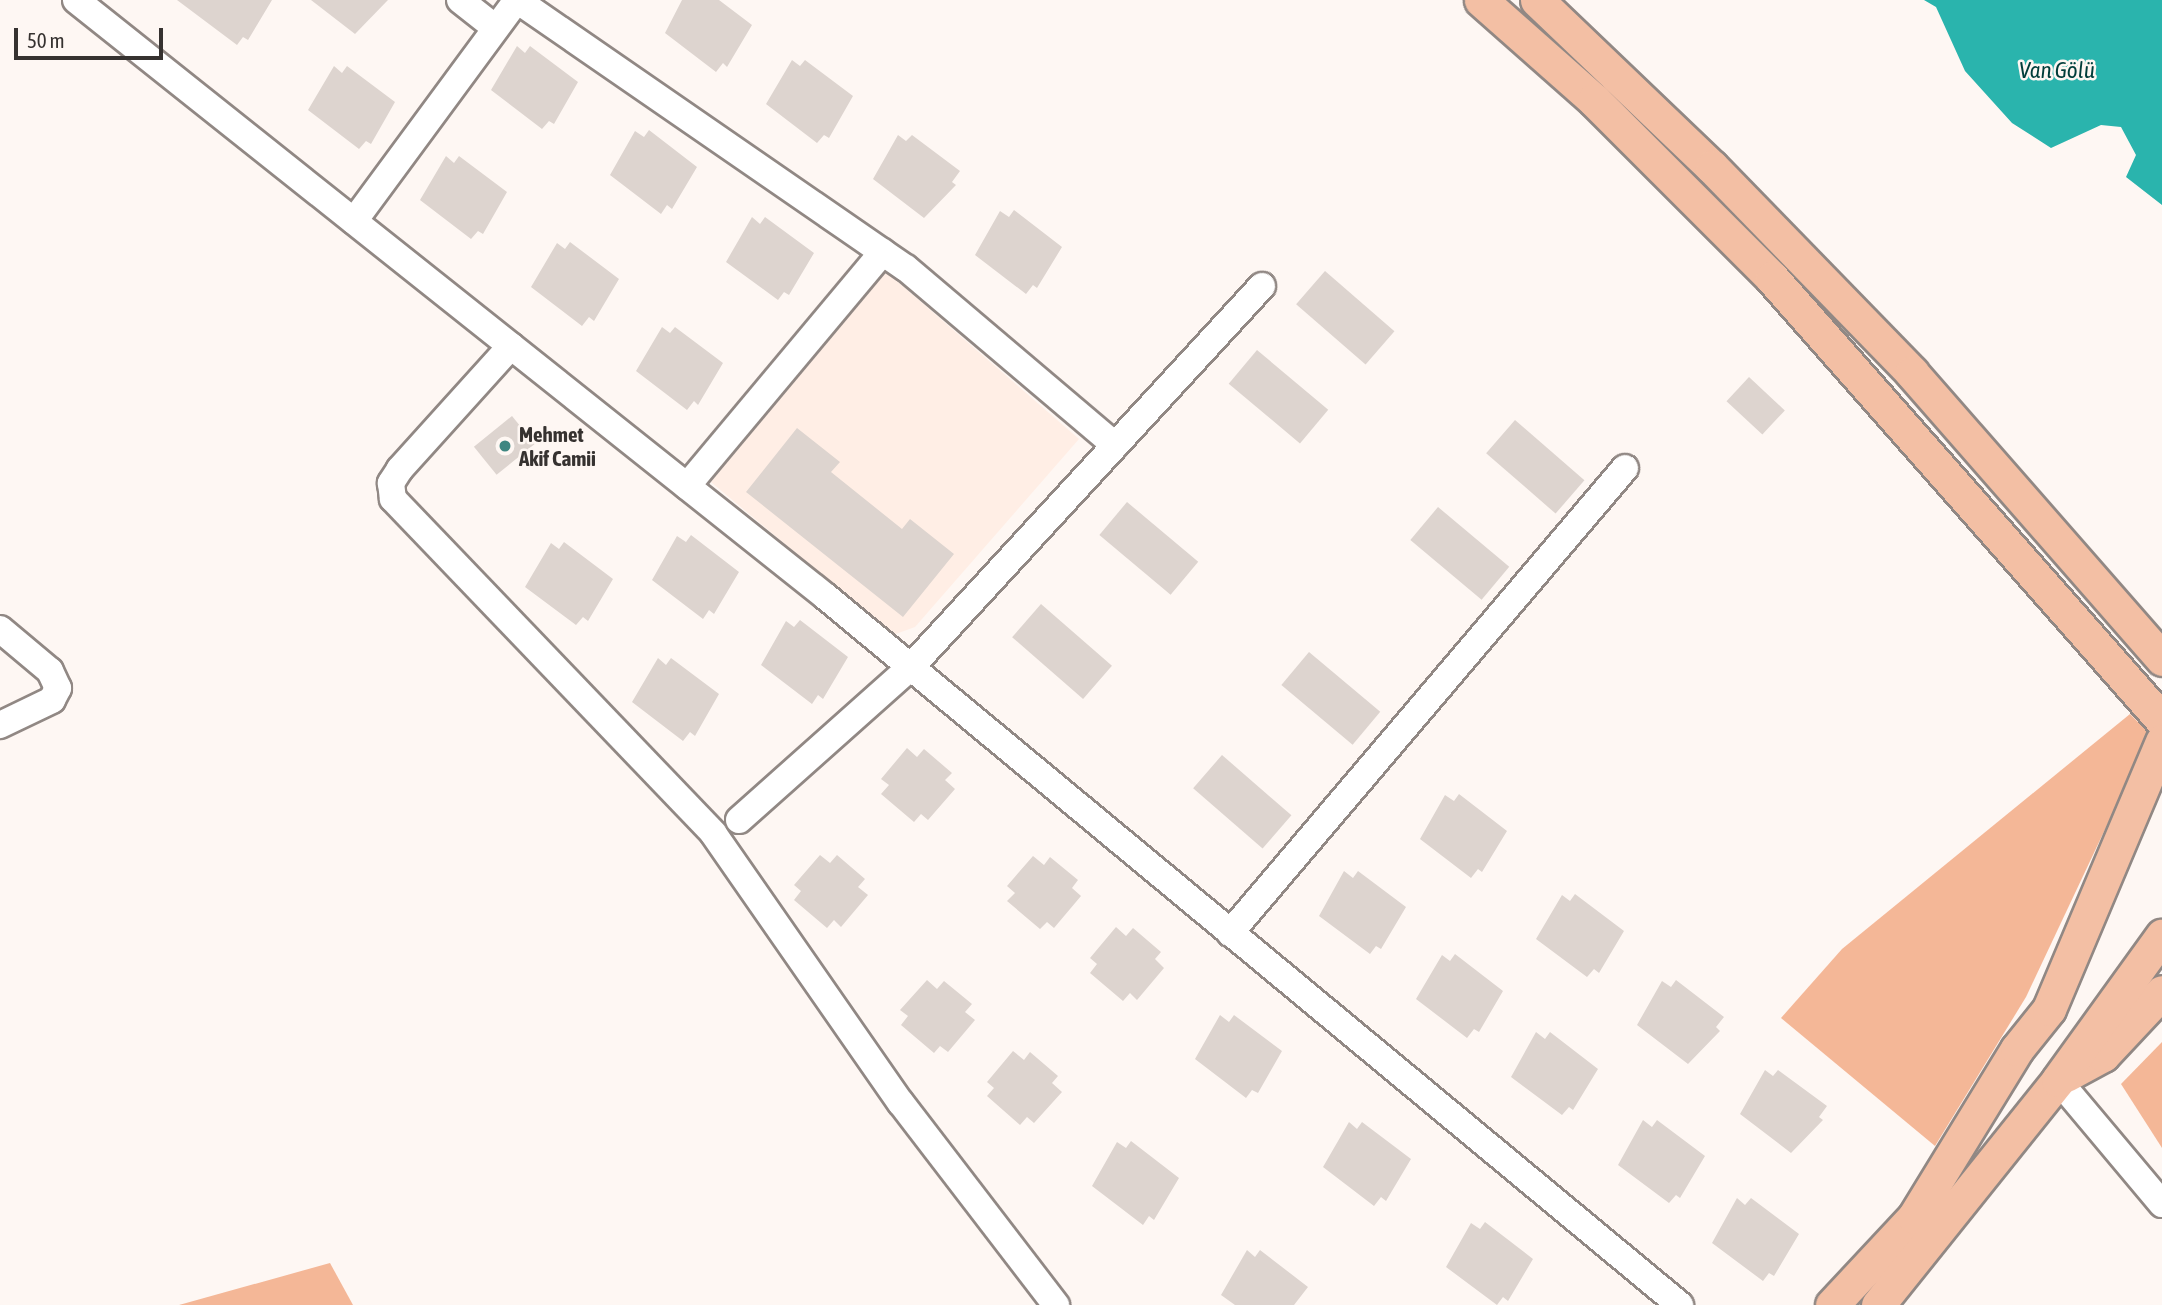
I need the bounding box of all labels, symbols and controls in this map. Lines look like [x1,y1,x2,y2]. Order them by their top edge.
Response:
scale bar [18,14,166,58]
text: 50 m [27,28,65,52]
water label: Van Gölü [2019,56,2095,84]
place label: Mehmet Akif Camii [519,421,596,471]
marker: Mehmet Akif Camii [497,438,513,454]

